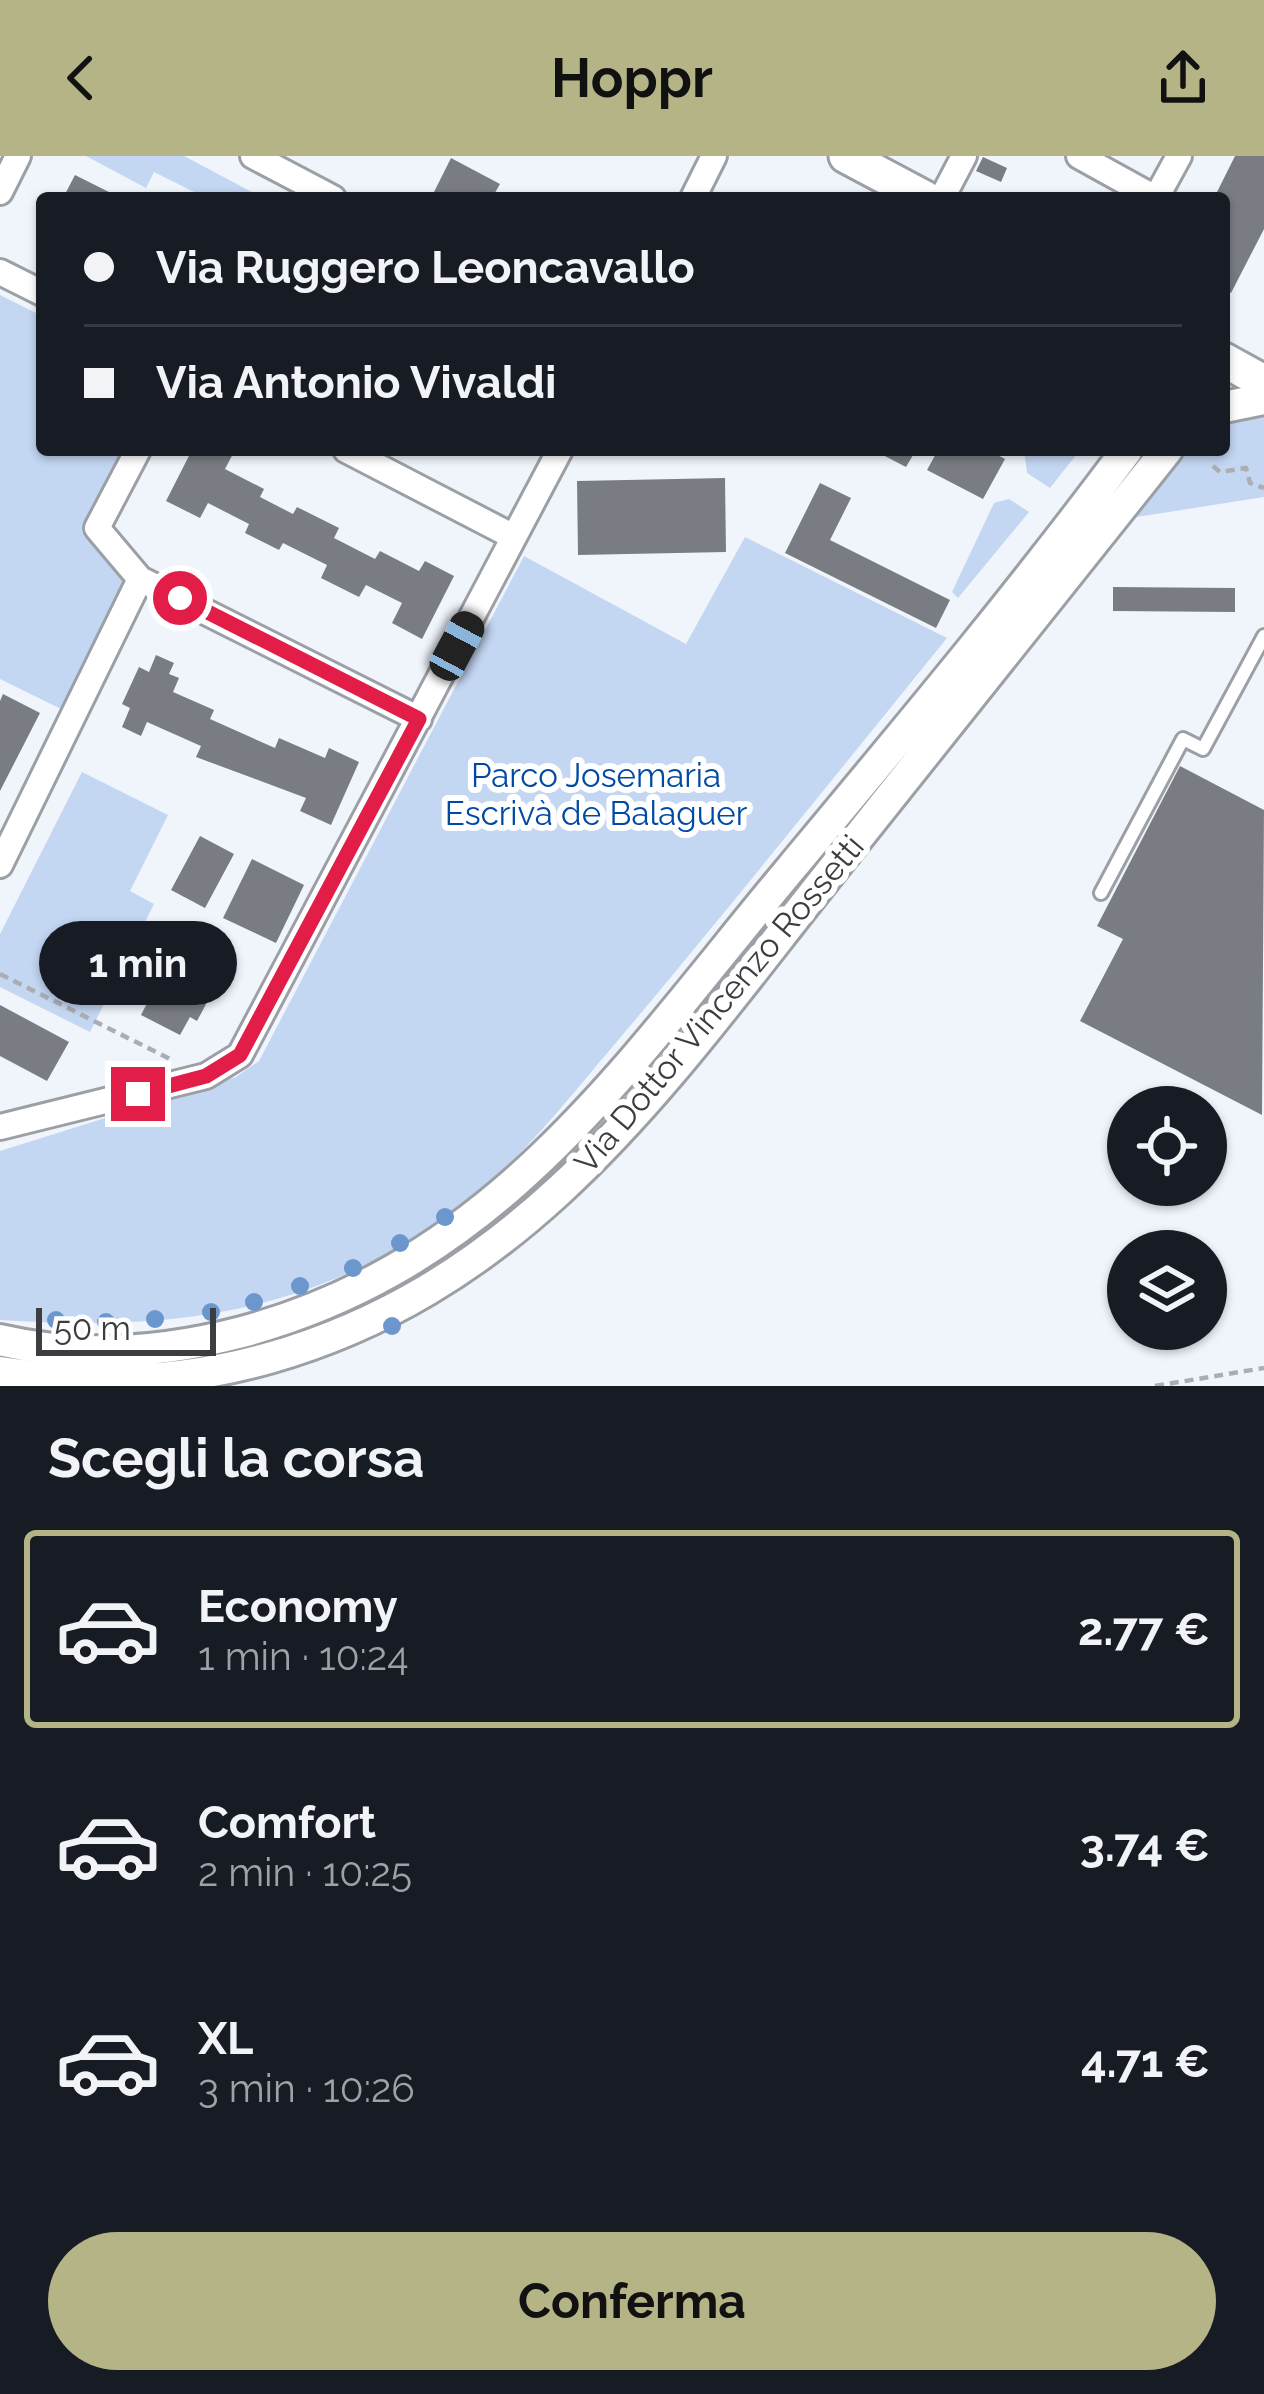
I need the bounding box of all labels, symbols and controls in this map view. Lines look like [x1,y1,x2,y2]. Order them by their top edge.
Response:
icon: back [48,45,114,111]
icon: share [1150,45,1216,111]
text: Hoppr [551,46,713,110]
text: Via Ruggero Leoncavallo [156,241,695,294]
text: Via Antonio Vivaldi [156,356,557,409]
route start [153,571,207,625]
car [424,606,490,686]
park label: Parco Josemaria Escrivà de Balaguer [445,756,748,833]
street label: Via Dottor Vincenzo Rossetti [566,827,872,1181]
callout: 1 min [39,920,237,1004]
text: 1 min [89,940,187,986]
route end [111,1067,165,1121]
map controls [1107,1086,1227,1350]
button: locate [1107,1086,1227,1206]
button: layers [1107,1230,1227,1350]
scale bar [36,1302,216,1355]
text: 50 m [54,1309,131,1348]
text: Scegli la corsa [48,1426,424,1490]
icon: car [54,1575,162,1683]
text: Economy [198,1580,398,1633]
text: 2.77 € [1078,1603,1210,1656]
text: 1 min · 10:24 [198,1633,408,1679]
icon: car [54,1791,162,1899]
text: Comfort [198,1796,376,1849]
text: 3.74 € [1080,1819,1210,1872]
text: 2 min · 10:25 [198,1849,412,1895]
icon: car [54,2007,162,2115]
text: XL [198,2012,253,2065]
text: 4.71 € [1081,2035,1210,2088]
text: 3 min · 10:26 [198,2065,415,2111]
button: Conferma [48,2232,1216,2370]

